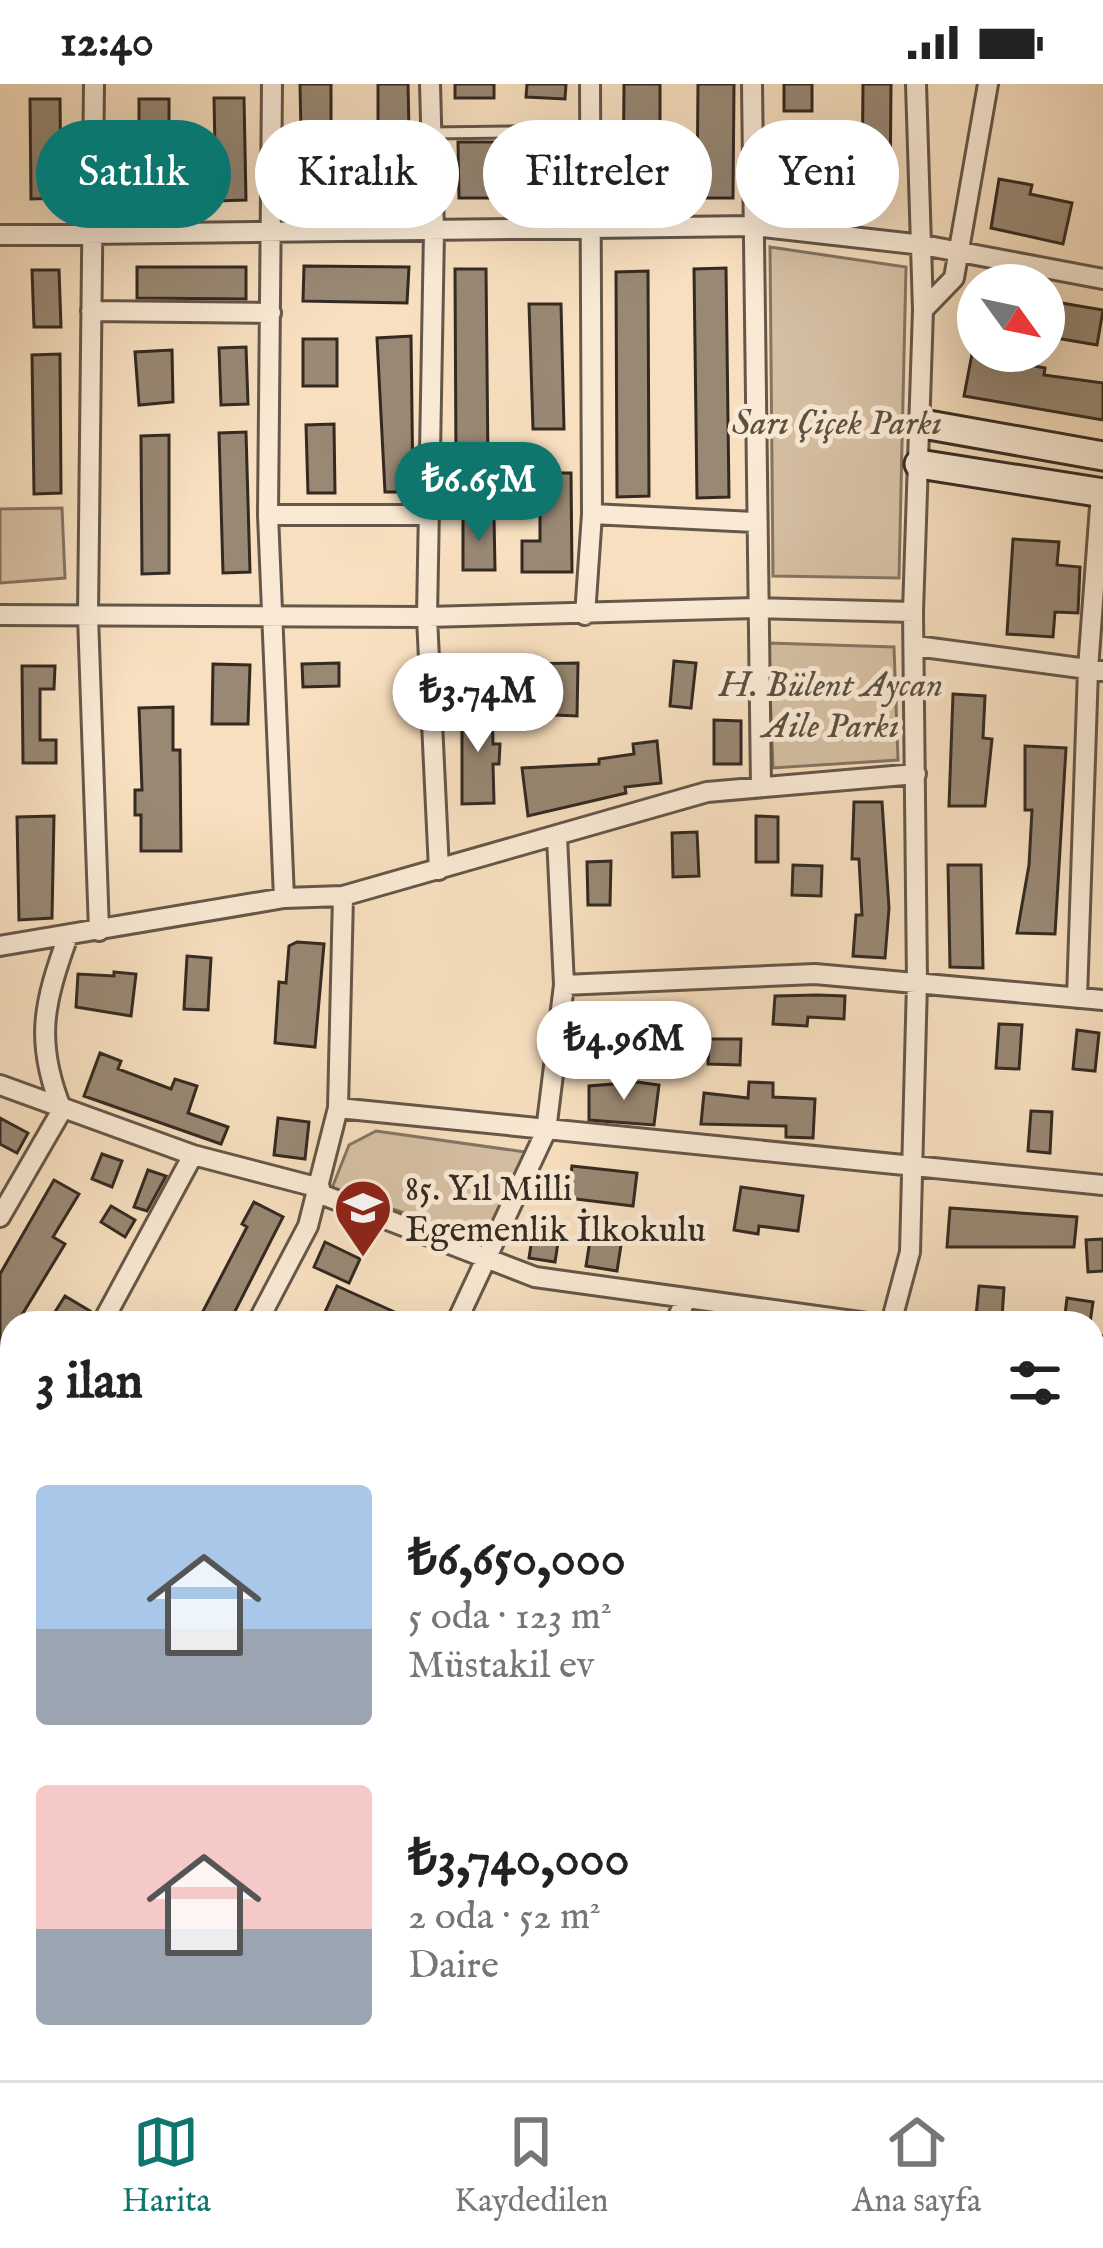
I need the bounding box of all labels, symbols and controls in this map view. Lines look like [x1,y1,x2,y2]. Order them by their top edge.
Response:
text: 12:40 [60,14,154,71]
chip: Satılık [36,120,231,228]
chip: Kiralık [255,120,459,228]
chip: Filtreler [483,120,712,228]
chip: Yeni [736,120,899,228]
north arrow [957,264,1065,372]
map controls [957,264,1065,372]
park label: Sarı Çiçek Parkı [732,401,942,447]
pin: ₺6.65M [381,442,577,544]
text: ₺6.65M [422,456,536,505]
pin: ₺3.74M [380,653,576,755]
park label: H. Bülent Aycan Aile Parkı [718,663,943,750]
text: ₺3.74M [419,667,537,716]
pin: ₺4.96M [526,1001,722,1103]
text: ₺4.96M [564,1015,684,1064]
place label: 85. Yıl Milli Egemenlik İlkokulu [405,1167,706,1254]
school or university icon: 85. Yıl Milli Egemenlik İlkokulu [332,1177,394,1259]
icon: filters [1002,1350,1068,1416]
text: 3 ilan [36,1351,143,1416]
text: ₺6,650,000 [408,1528,626,1593]
icon: home [132,1533,276,1677]
text: 5 oda · 123 m² [408,1593,612,1642]
text: Müstakil ev [408,1642,594,1691]
text: ₺3,740,000 [408,1828,630,1893]
icon: home [132,1833,276,1977]
text: 2 oda · 52 m² [408,1893,601,1942]
text: Daire [408,1942,499,1991]
tab: Harita [122,2109,211,2223]
tab: Kaydedilen [454,2109,608,2223]
tab: Ana sayfa [852,2109,981,2223]

